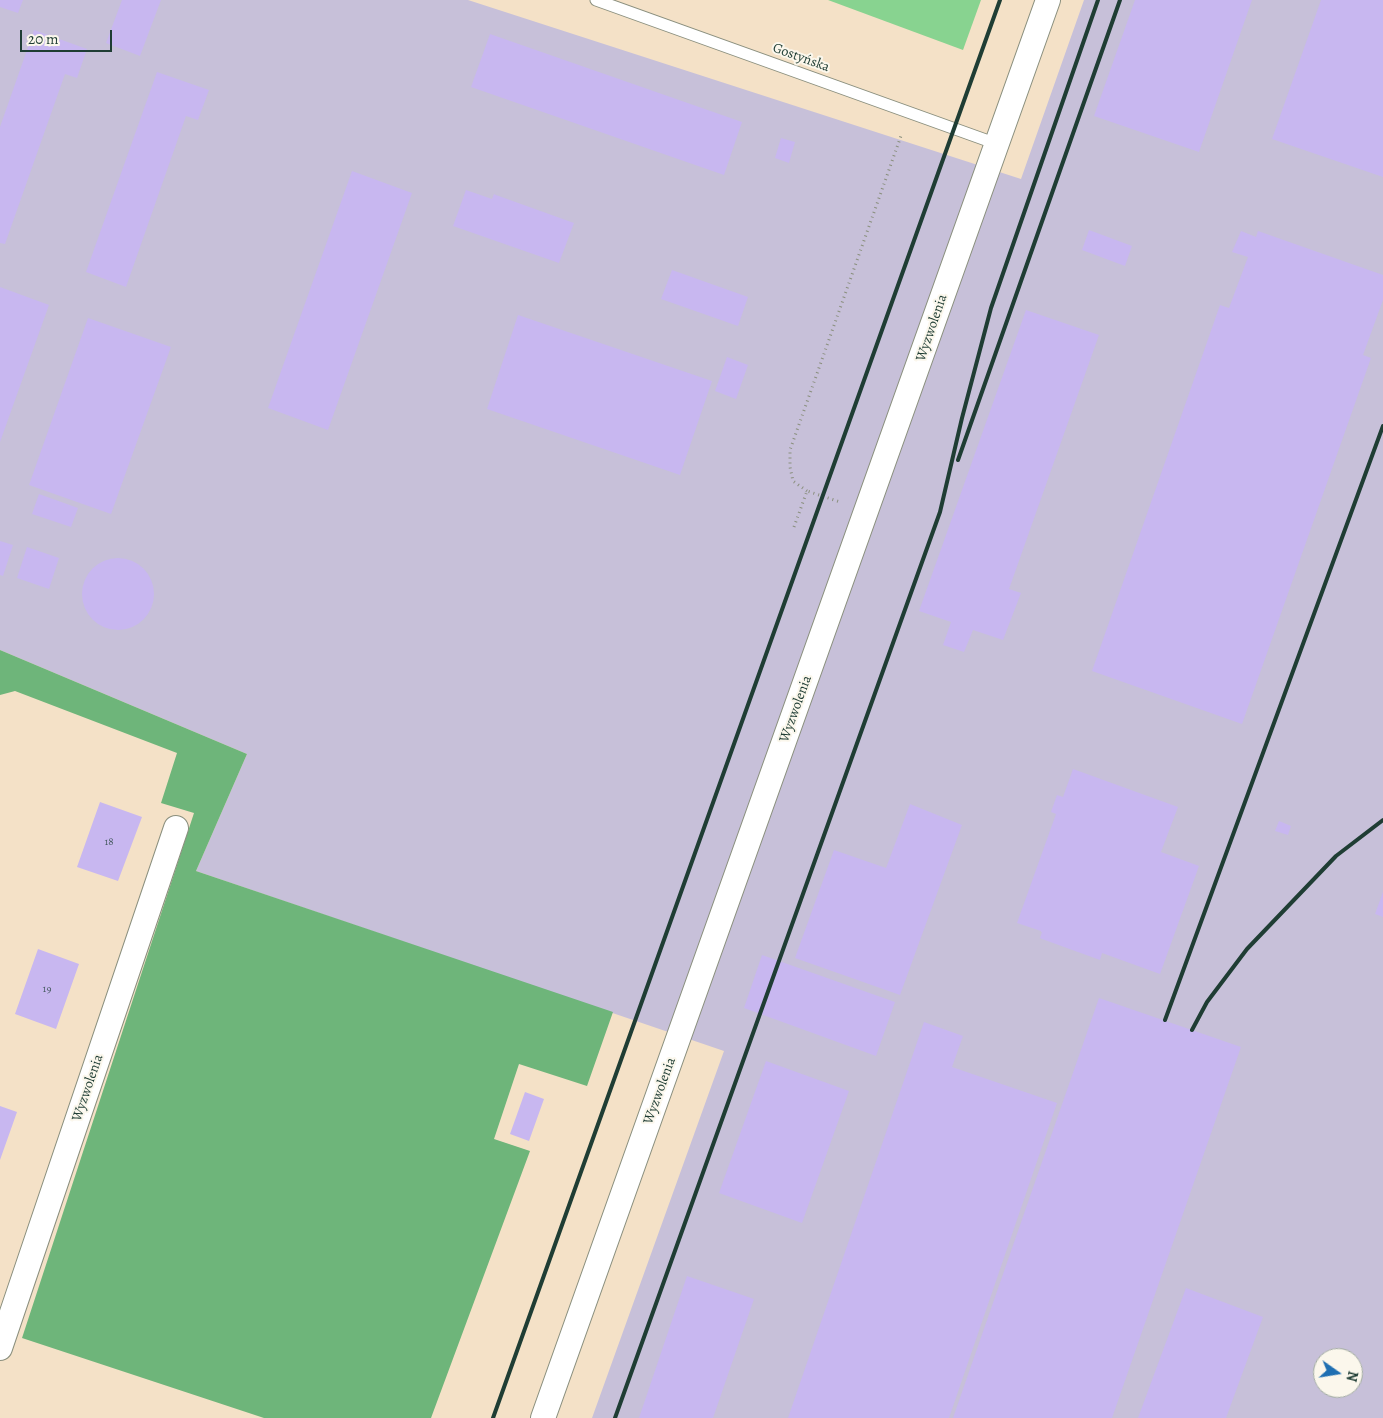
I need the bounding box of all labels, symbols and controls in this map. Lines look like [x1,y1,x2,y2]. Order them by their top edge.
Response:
scale bar [22,20,115,52]
text: 20 m [28,29,59,49]
street label: Gostyńska [770,40,832,76]
street label: Wyzwolenia [913,292,951,364]
street label: Wyzwolenia [776,673,816,745]
house number: 18 [104,835,114,849]
house number: 19 [43,982,51,996]
street label: Wyzwolenia [69,1052,107,1124]
street label: Wyzwolenia [640,1055,680,1127]
north arrow [1313,1348,1363,1398]
text: N [1342,1369,1363,1383]

